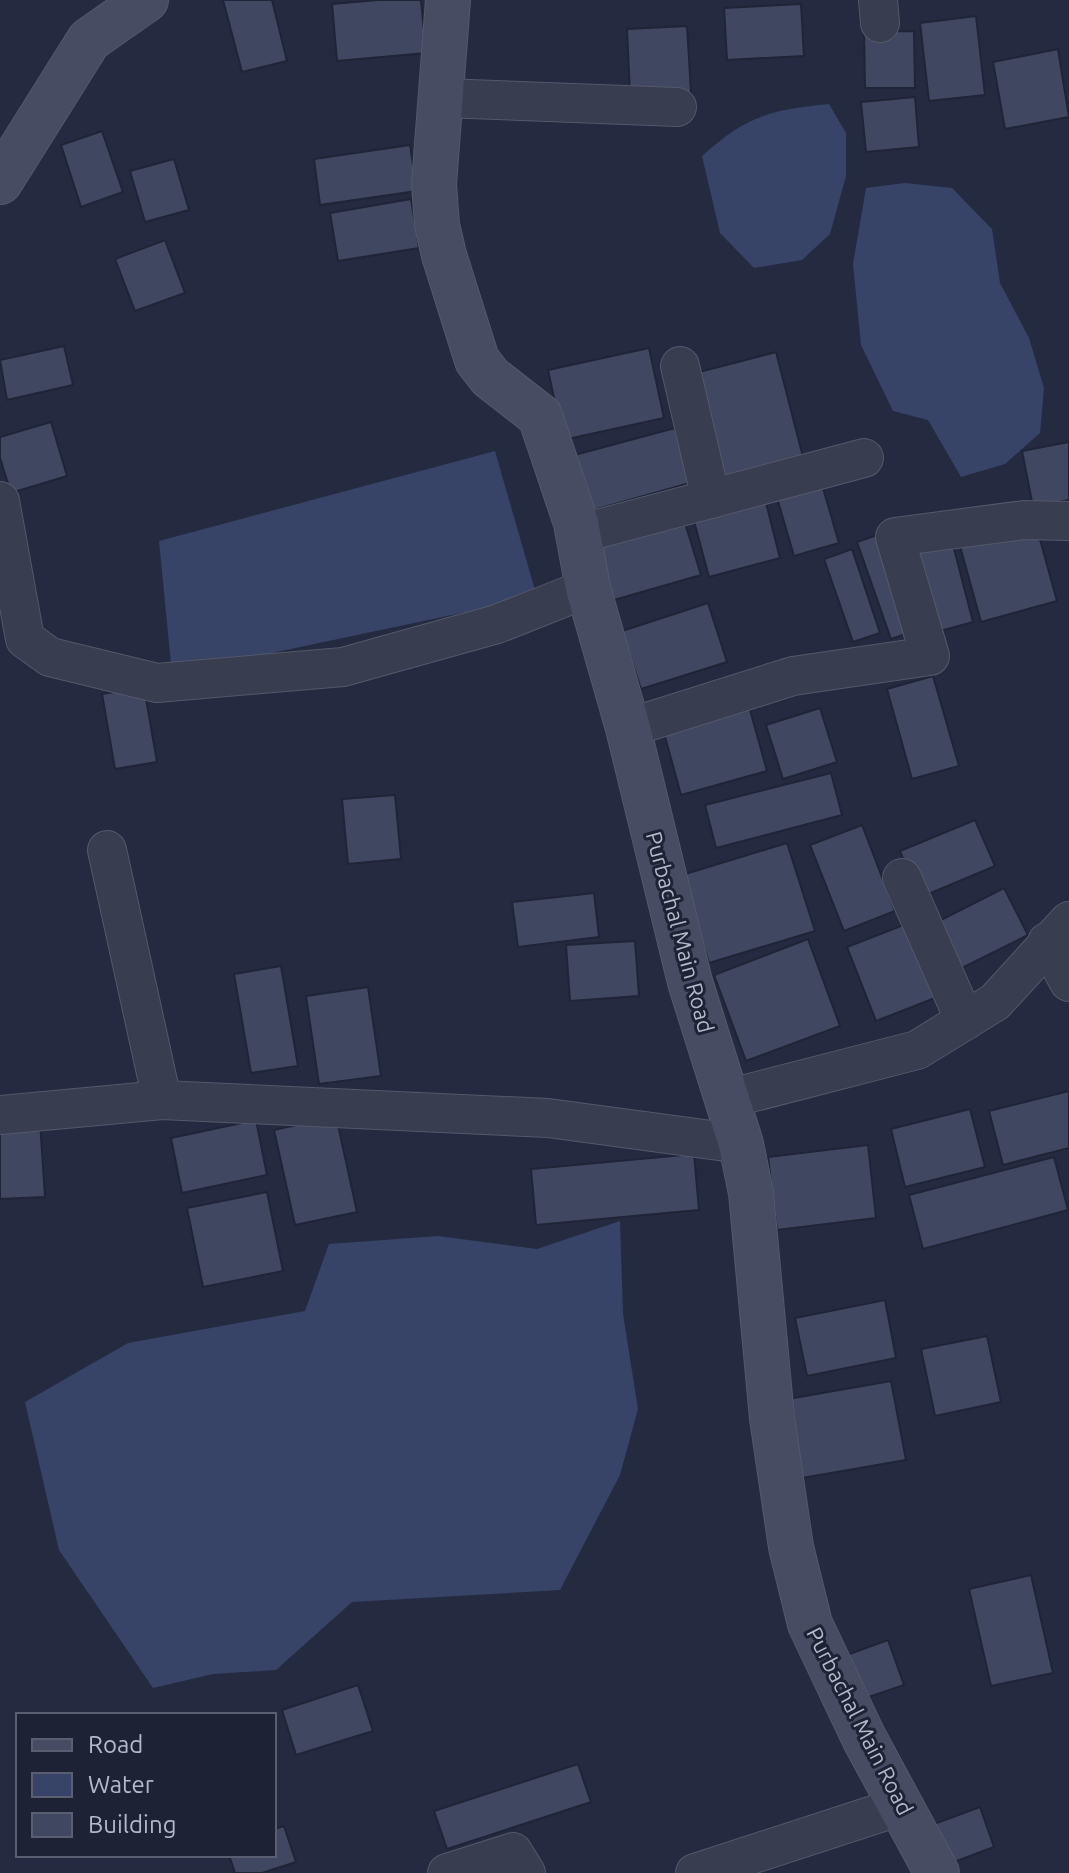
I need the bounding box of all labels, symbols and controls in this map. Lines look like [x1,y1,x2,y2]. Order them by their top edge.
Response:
street label: Purbachal Main Road [642,829,719,1035]
street label: Purbachal Main Road [802,1623,919,1819]
legend [16,1713,276,1857]
text: Road [88,1731,143,1758]
text: Water [88,1771,154,1798]
text: Building [88,1811,176,1838]

